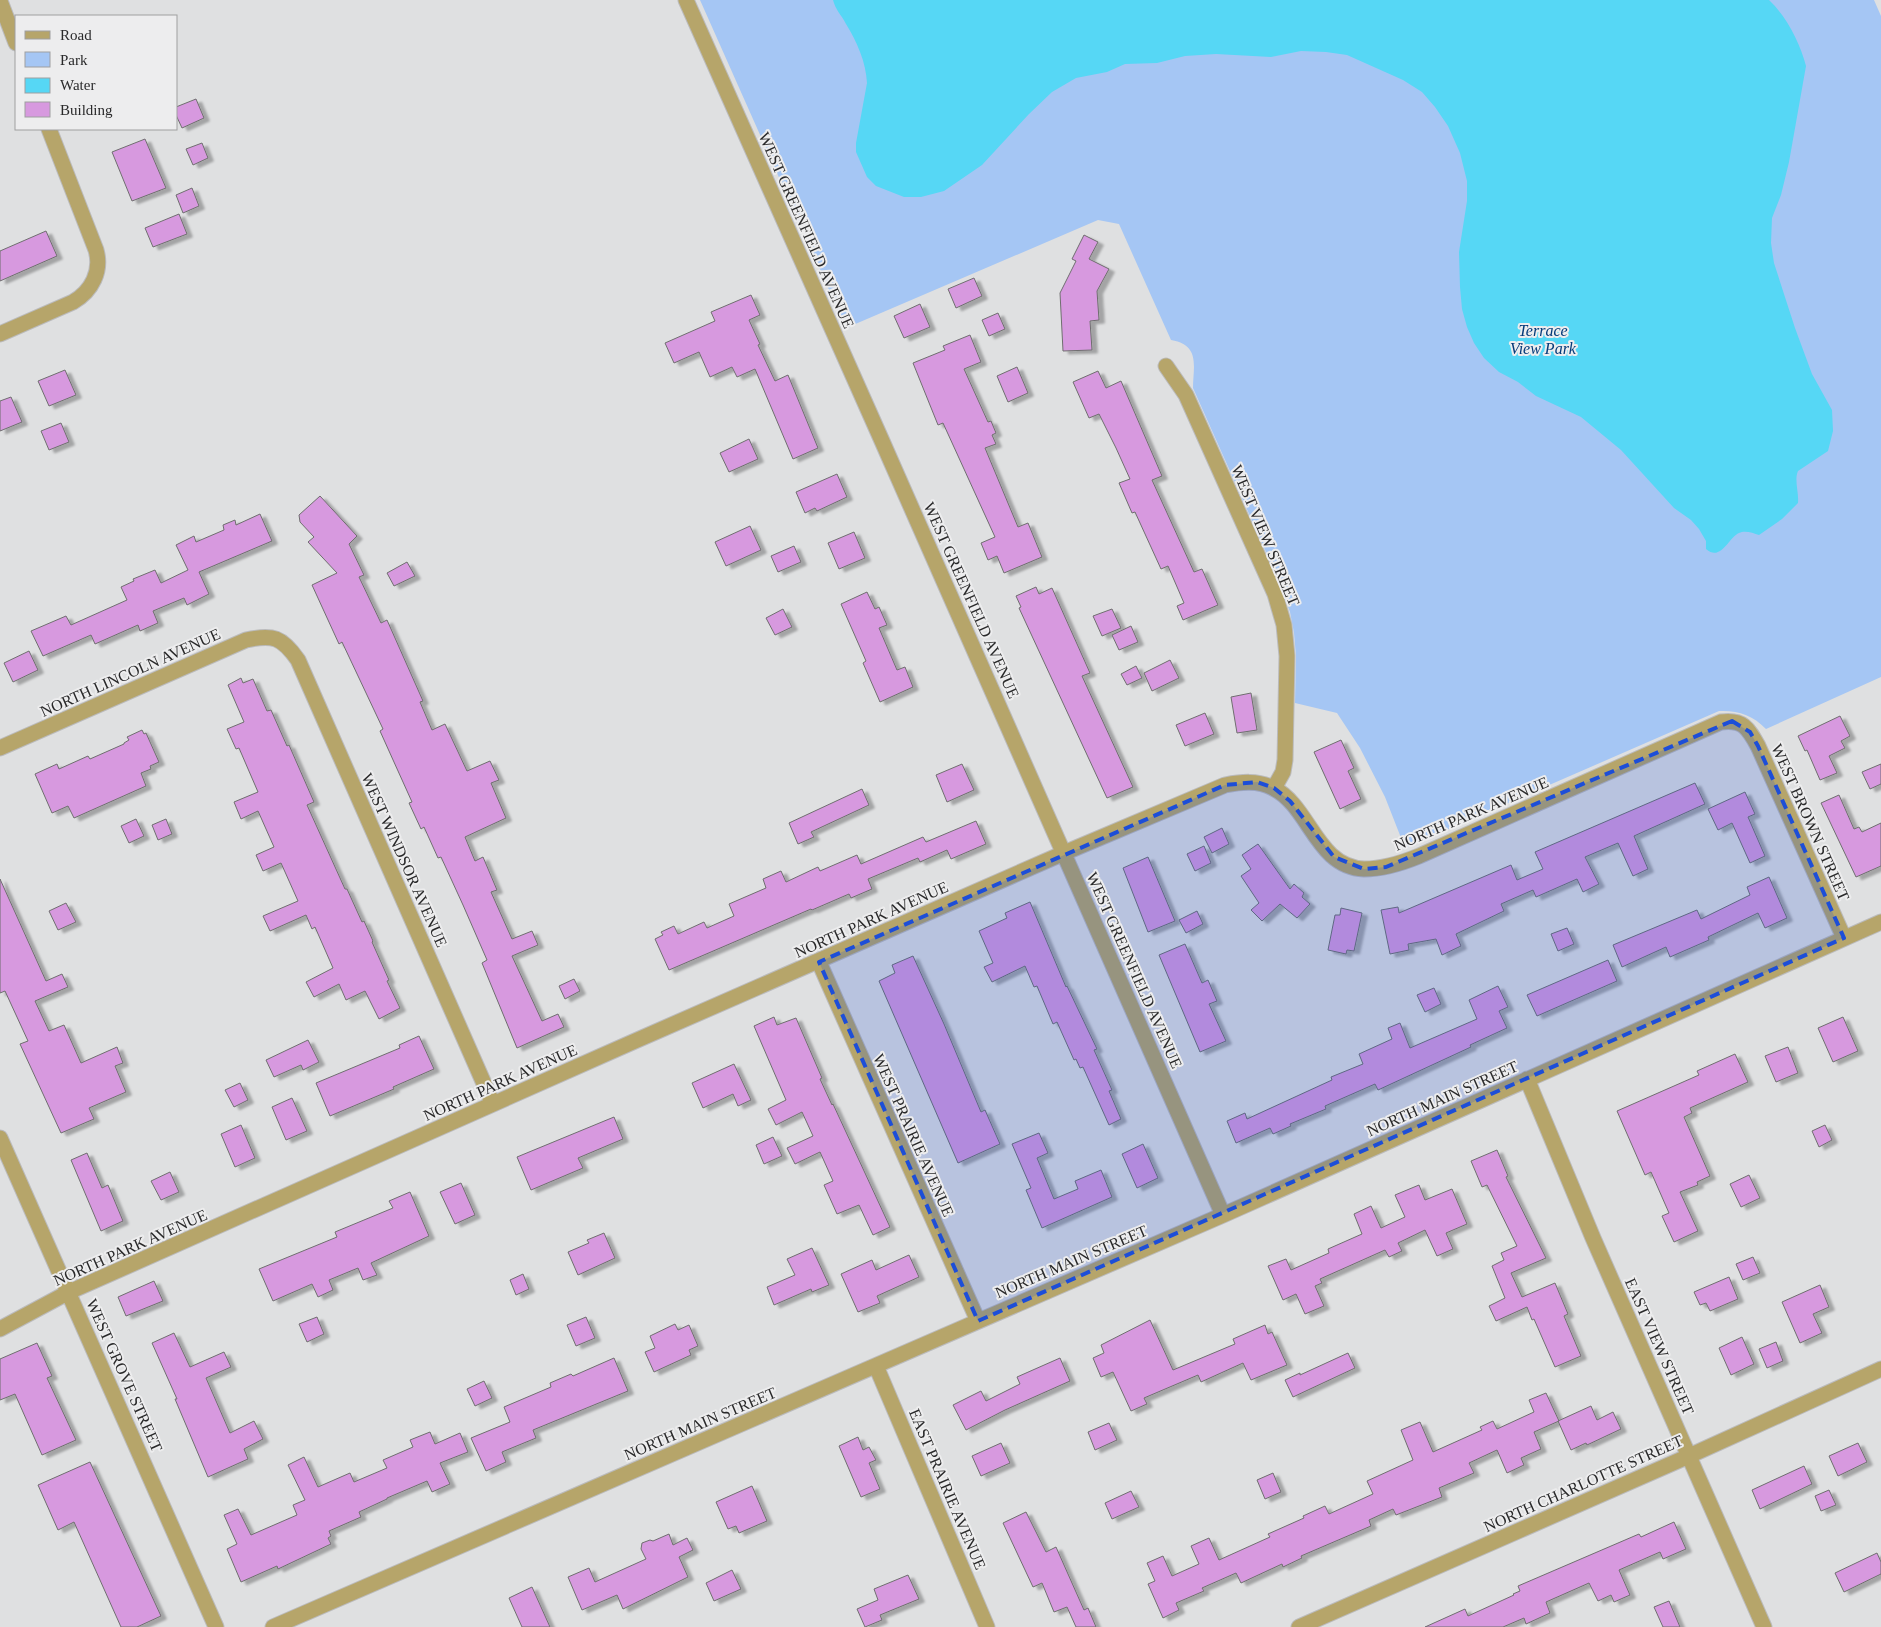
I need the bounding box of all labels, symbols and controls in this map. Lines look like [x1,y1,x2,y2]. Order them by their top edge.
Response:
legend [15,15,178,130]
text: Road [60,27,92,43]
text: Park [60,52,88,68]
text: Water [60,77,95,93]
text: Building [60,102,113,118]
street label: WEST GREENFIELD AVENUE [756,130,858,331]
park label: Terrace View Park [1510,322,1577,357]
street label: WEST VIEW STREET [1228,462,1303,608]
street label: WEST GREENFIELD AVENUE [921,500,1023,701]
street label: NORTH LINCOLN AVENUE [38,625,223,720]
street label: WEST BROWN STREET [1768,741,1853,903]
street label: WEST WINDSOR AVENUE [358,771,451,950]
street label: NORTH PARK AVENUE [1391,773,1551,854]
street label: WEST GREENFIELD AVENUE [1084,870,1186,1071]
street label: NORTH PARK AVENUE [792,878,951,961]
street label: NORTH PARK AVENUE [421,1041,580,1124]
street label: WEST PRAIRIE AVENUE [870,1051,957,1219]
street label: NORTH MAIN STREET [1364,1057,1521,1139]
street label: NORTH PARK AVENUE [51,1206,210,1289]
street label: NORTH MAIN STREET [993,1222,1150,1301]
street label: EAST VIEW STREET [1622,1275,1697,1417]
street label: WEST GROVE STREET [83,1296,166,1454]
street label: NORTH MAIN STREET [622,1384,779,1463]
street label: EAST PRAIRIE AVENUE [906,1406,989,1572]
street label: NORTH CHARLOTTE STREET [1481,1432,1685,1535]

